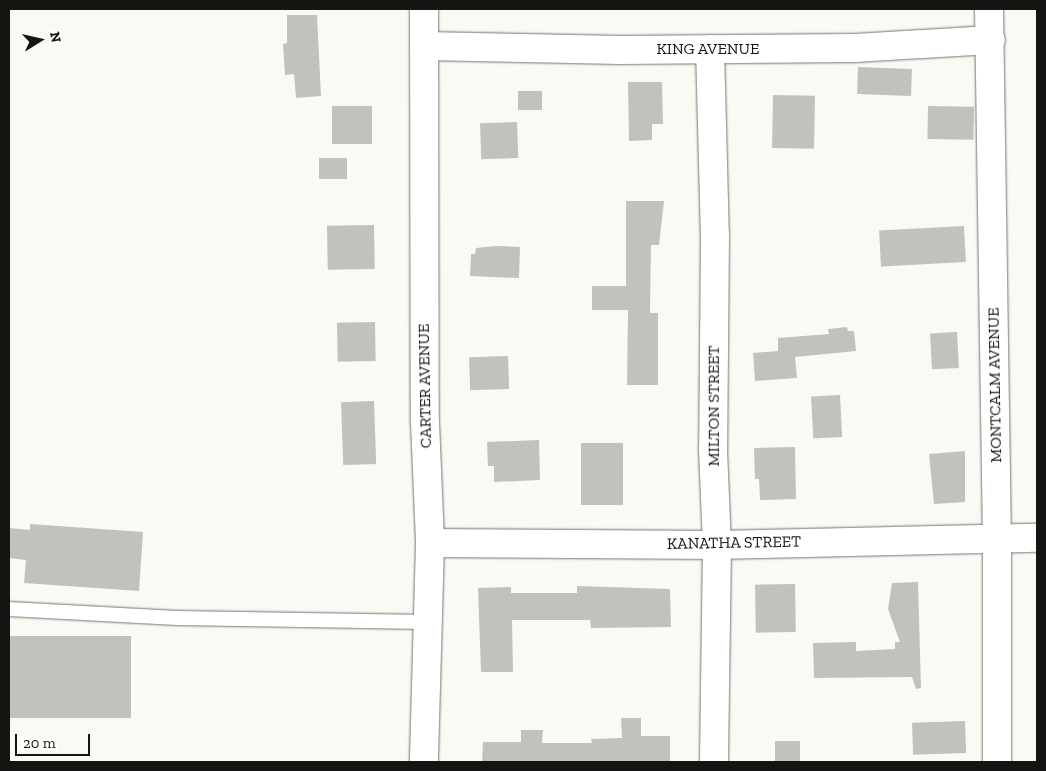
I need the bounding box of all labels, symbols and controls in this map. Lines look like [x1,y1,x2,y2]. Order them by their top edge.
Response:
north arrow [15,15,65,65]
text: N [46,31,65,44]
street label: KING AVENUE [656,39,760,59]
street label: MONTCALM AVENUE [984,307,1006,463]
street label: CARTER AVENUE [414,323,436,449]
street label: MILTON STREET [704,346,724,466]
street label: KANATHA STREET [667,532,801,554]
scale bar [18,724,92,756]
text: 20 m [23,734,56,752]

